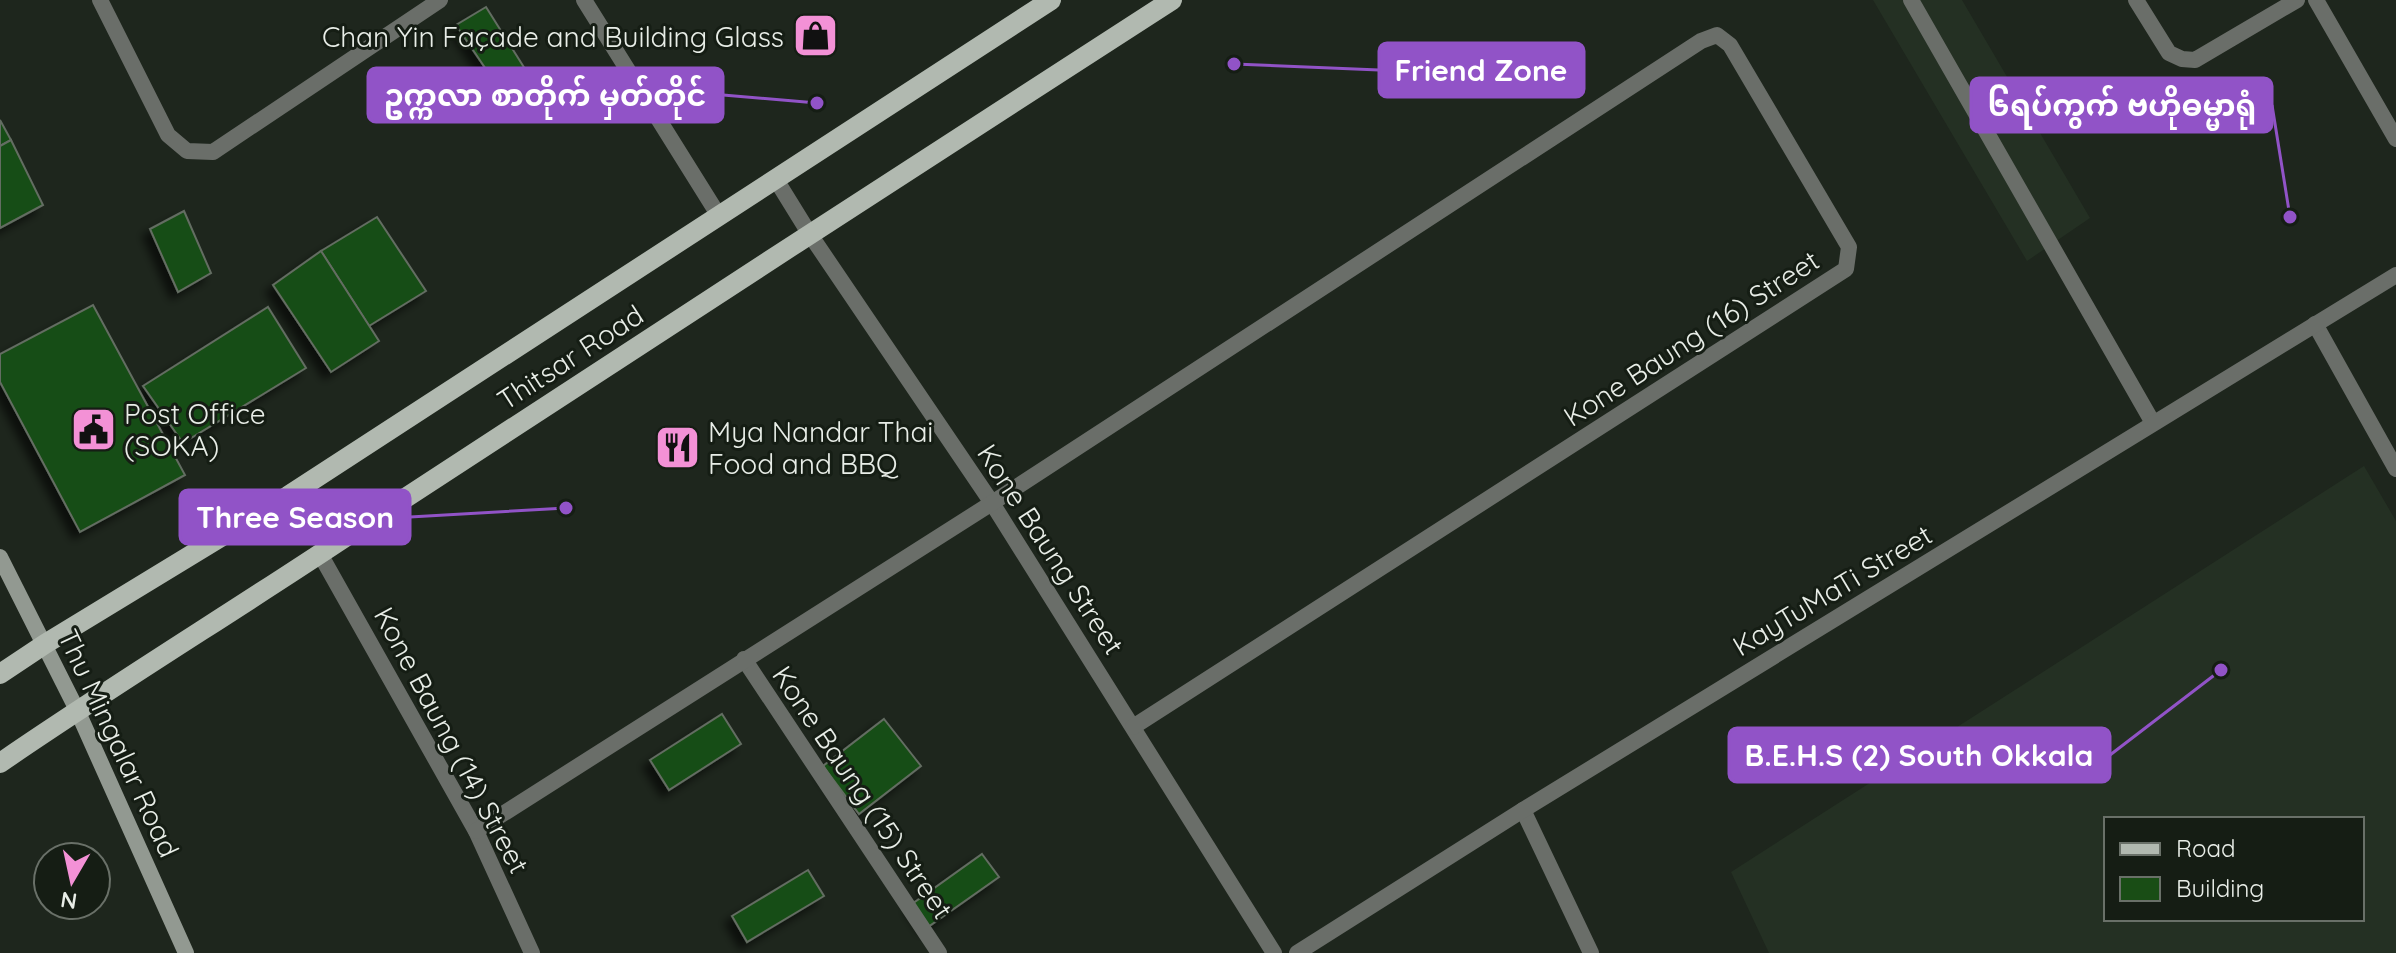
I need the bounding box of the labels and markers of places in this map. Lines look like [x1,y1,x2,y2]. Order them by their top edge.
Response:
shop icon: Chan Yin Façade and Building Glass [791,12,839,60]
place label: Chan Yin Façade and Building Glass [322,19,784,54]
callout: Friend Zone [1379,43,1584,97]
callout: ဥက္ကလာ စာတိုက် မှတ်တိုင် [368,68,723,122]
callout: ၆ရပ်ကွက် ဗဟိုဓမ္မာရုံ [1971,78,2272,132]
place label: Post Office (SOKA) [124,396,266,463]
public building icon: Post Office (SOKA) [69,405,117,453]
place label: Mya Nandar Thai Food and BBQ [708,414,933,481]
restaurant icon: Mya Nandar Thai Food and BBQ [653,423,701,471]
callout: Three Season [180,490,410,544]
callout: B.E.H.S (2) South Okkala [1729,728,2110,782]

